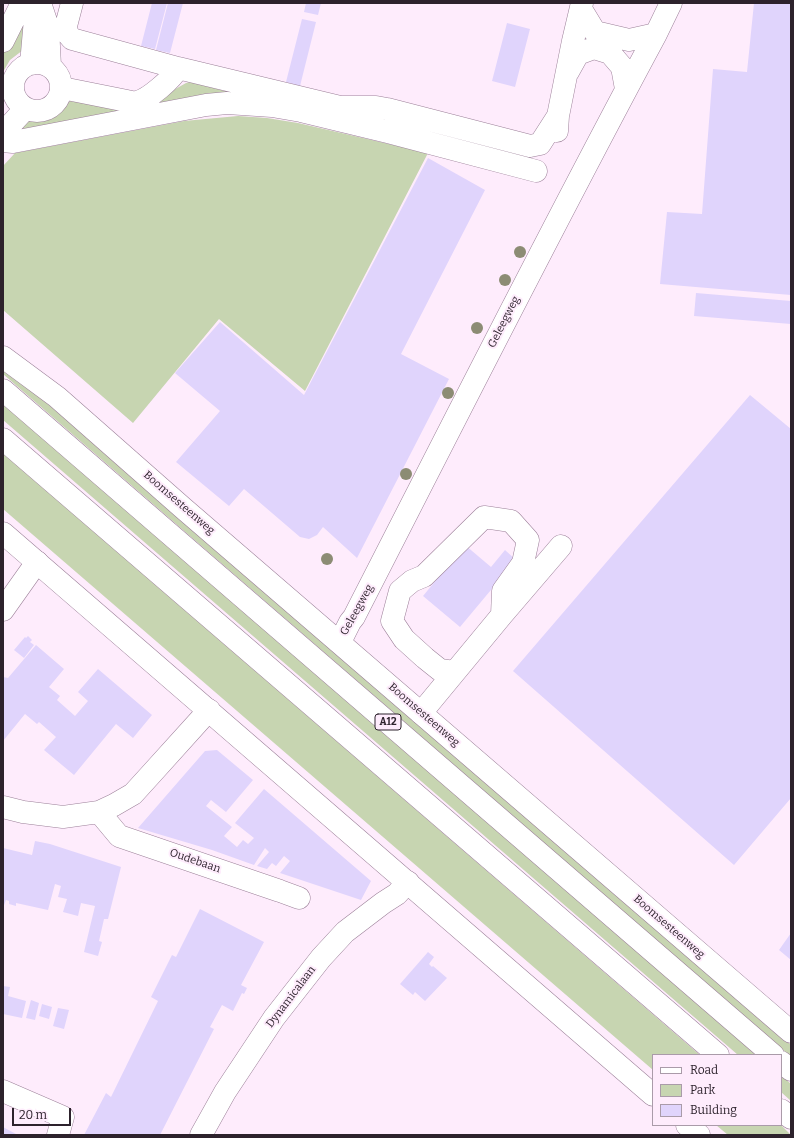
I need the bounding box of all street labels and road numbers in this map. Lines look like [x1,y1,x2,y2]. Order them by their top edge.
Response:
street label: Geleegweg [485,294,523,350]
street label: Boomsesteenweg [141,469,217,537]
street label: Geleegweg [338,582,376,638]
street label: Boomsesteenweg [386,681,462,749]
road number: A12 [375,714,401,730]
street label: Oudebaan [168,846,222,876]
street label: Boomsesteenweg [631,893,707,961]
street label: Dynamicalaan [264,964,318,1030]

